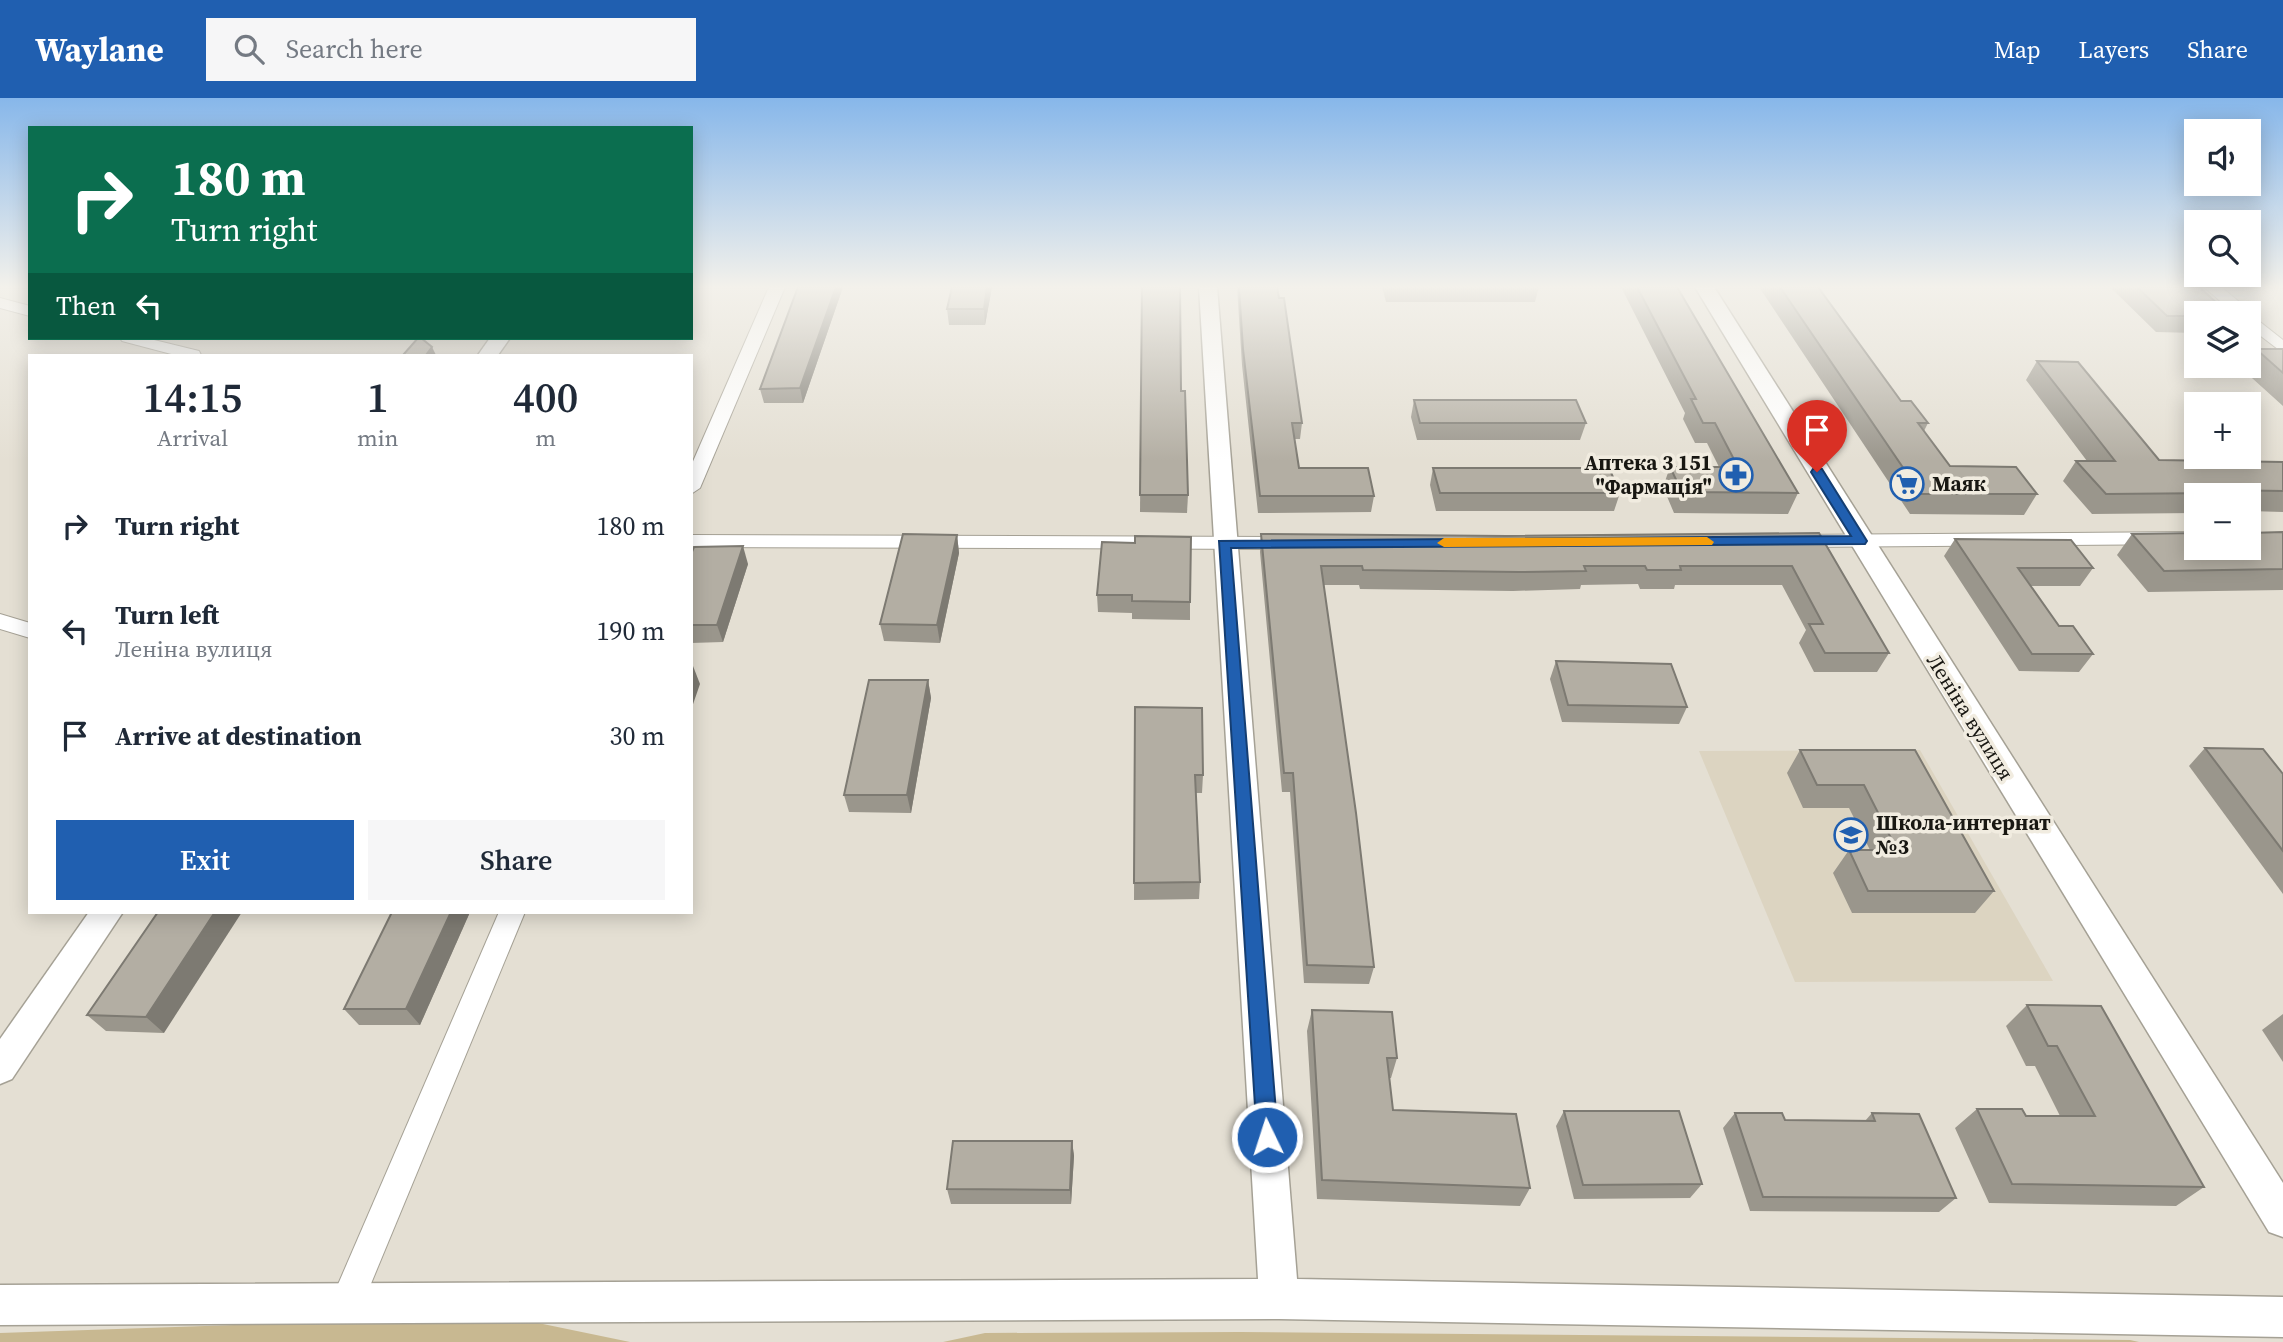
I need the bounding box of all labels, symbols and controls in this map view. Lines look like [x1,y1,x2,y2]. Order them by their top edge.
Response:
search box [206,18,696,81]
text: Waylane [35,27,164,72]
icon: search [230,30,268,68]
text: Search here [286,31,423,67]
text: Map [1994,33,2041,66]
text: Layers [2079,33,2149,66]
text: Share [2187,33,2248,66]
map controls [2184,119,2261,560]
button: sound [2184,119,2261,196]
text: 180 m [171,144,306,211]
icon: right [56,154,147,245]
text: Turn right [171,208,317,252]
button: search [2184,210,2261,287]
icon: left [130,287,168,325]
text: Then [56,288,116,324]
button: layers [2184,301,2261,378]
text: 14:15 [142,368,242,426]
text: 1 [367,368,389,426]
text: 400 [513,368,578,426]
button: + [2184,392,2261,469]
pin [1787,400,1847,472]
icon: arrive [1798,411,1836,449]
text: Arrival [157,422,228,454]
text: min [357,422,398,454]
text: m [535,422,556,454]
place label: Аптека 3 151 "Фармація" [1584,448,1712,501]
pharmacy icon: Аптека 3 151 "Фармація" [1717,456,1755,494]
supermarket icon: Маяк [1888,465,1926,503]
place label: Маяк [1932,469,1987,498]
button: − [2184,483,2261,560]
icon: right [56,507,94,545]
text: Turn right [115,508,239,544]
text: 180 m [597,508,665,544]
text: Turn left [115,597,219,633]
icon: left [56,612,94,650]
text: 190 m [597,613,665,649]
text: Леніна вулиця [115,633,272,665]
street label: Леніна вулиця [1920,648,2021,785]
icon: arrive [56,717,94,755]
text: Arrive at destination [115,718,362,754]
text: 30 m [610,718,665,754]
place label: Школа-интернат №3 [1875,808,2051,861]
school or university icon: Школа-интернат №3 [1832,816,1870,854]
button: Exit [56,820,354,900]
button: Share [368,820,665,900]
position arrow [1230,1100,1304,1174]

